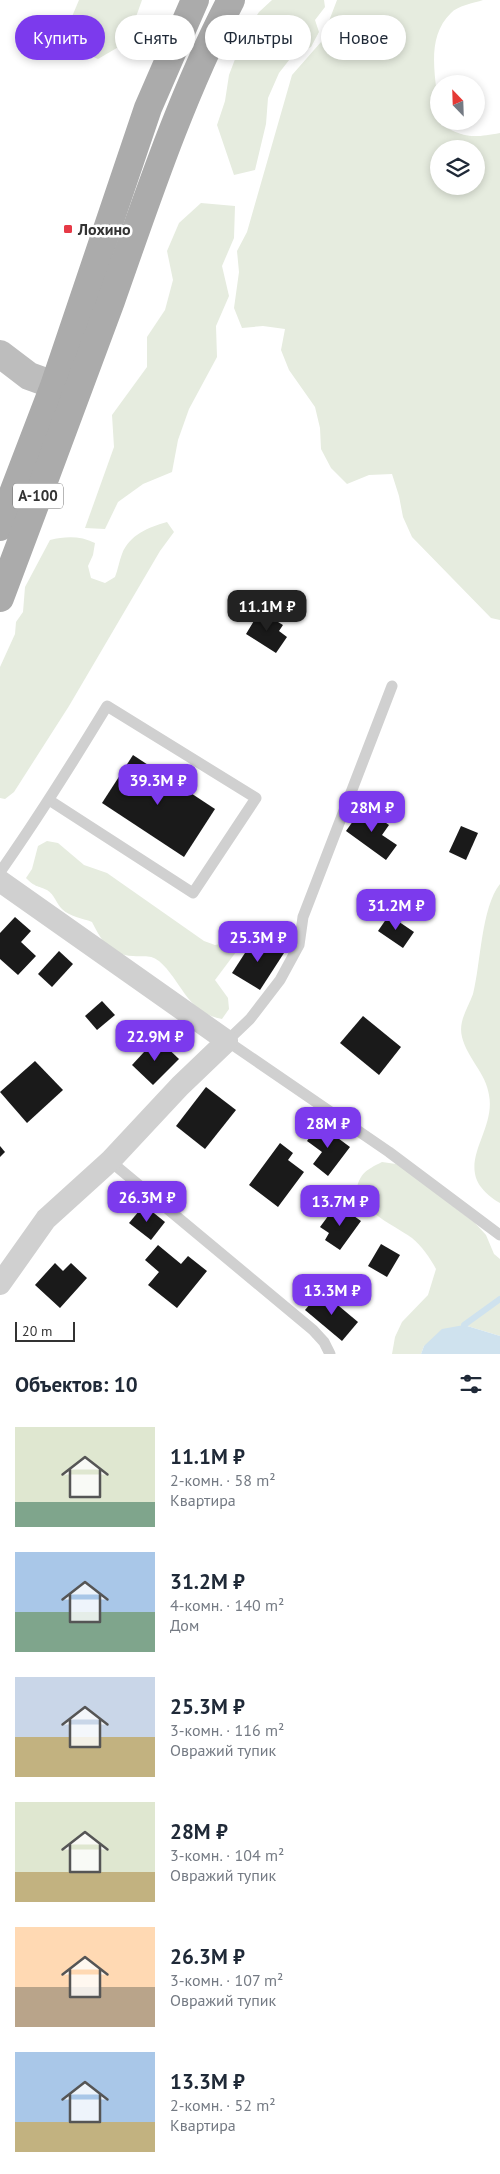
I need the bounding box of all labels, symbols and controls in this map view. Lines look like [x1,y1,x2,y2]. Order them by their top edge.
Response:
chip: Купить [15,15,105,60]
chip: Снять [115,15,195,60]
chip: Фильтры [205,15,311,60]
chip: Новое [321,15,406,60]
north arrow [430,75,485,130]
map controls [430,75,485,195]
button: layers [430,140,485,195]
place label: Лохино [77,219,131,239]
marker: Лохино [62,223,74,235]
road number: А-100 [13,484,63,508]
pin: 11.1M ₽ [221,590,313,632]
text: 11.1M ₽ [238,596,296,616]
pin: 39.3M ₽ [112,764,204,806]
text: 39.3M ₽ [129,770,187,790]
pin: 28M ₽ [337,790,407,833]
text: 28M ₽ [350,797,394,817]
pin: 31.2M ₽ [350,888,442,931]
text: 31.2M ₽ [367,895,425,915]
pin: 25.3M ₽ [212,920,304,963]
text: 25.3M ₽ [229,927,287,947]
pin: 22.9M ₽ [109,1020,201,1062]
text: 22.9M ₽ [126,1026,184,1046]
pin: 28M ₽ [293,1106,363,1149]
text: 28M ₽ [306,1113,350,1133]
pin: 26.3M ₽ [101,1180,193,1223]
pin: 13.7M ₽ [294,1184,386,1227]
text: 26.3M ₽ [118,1187,176,1207]
text: 13.7M ₽ [311,1191,369,1211]
pin: 13.3M ₽ [286,1274,378,1316]
text: 13.3M ₽ [303,1280,361,1300]
scale bar [15,1319,75,1342]
text: 20 m [22,1322,52,1340]
icon: filters [457,1370,485,1398]
text: Объектов: 10 [15,1371,138,1398]
text: 11.1M ₽ [170,1443,245,1470]
icon: home [55,1447,115,1507]
text: 2-комн. · 58 m² [170,1470,276,1490]
text: Квартира [170,1490,236,1510]
text: 31.2M ₽ [170,1568,245,1595]
icon: home [55,1572,115,1632]
text: 4-комн. · 140 m² [170,1595,284,1615]
text: Дом [170,1615,199,1635]
text: 25.3M ₽ [170,1693,245,1720]
icon: home [55,1697,115,1757]
text: 3-комн. · 116 m² [170,1720,284,1740]
text: Овражий тупик [170,1740,276,1760]
text: 28M ₽ [170,1818,228,1845]
icon: home [55,1822,115,1882]
text: 3-комн. · 104 m² [170,1845,284,1865]
text: Овражий тупик [170,1865,276,1885]
text: 26.3M ₽ [170,1943,245,1970]
icon: home [55,1947,115,2007]
text: 3-комн. · 107 m² [170,1970,283,1990]
text: Овражий тупик [170,1990,276,2010]
text: 13.3M ₽ [170,2068,245,2095]
icon: home [55,2072,115,2132]
text: 2-комн. · 52 m² [170,2095,276,2115]
text: Квартира [170,2115,236,2135]

